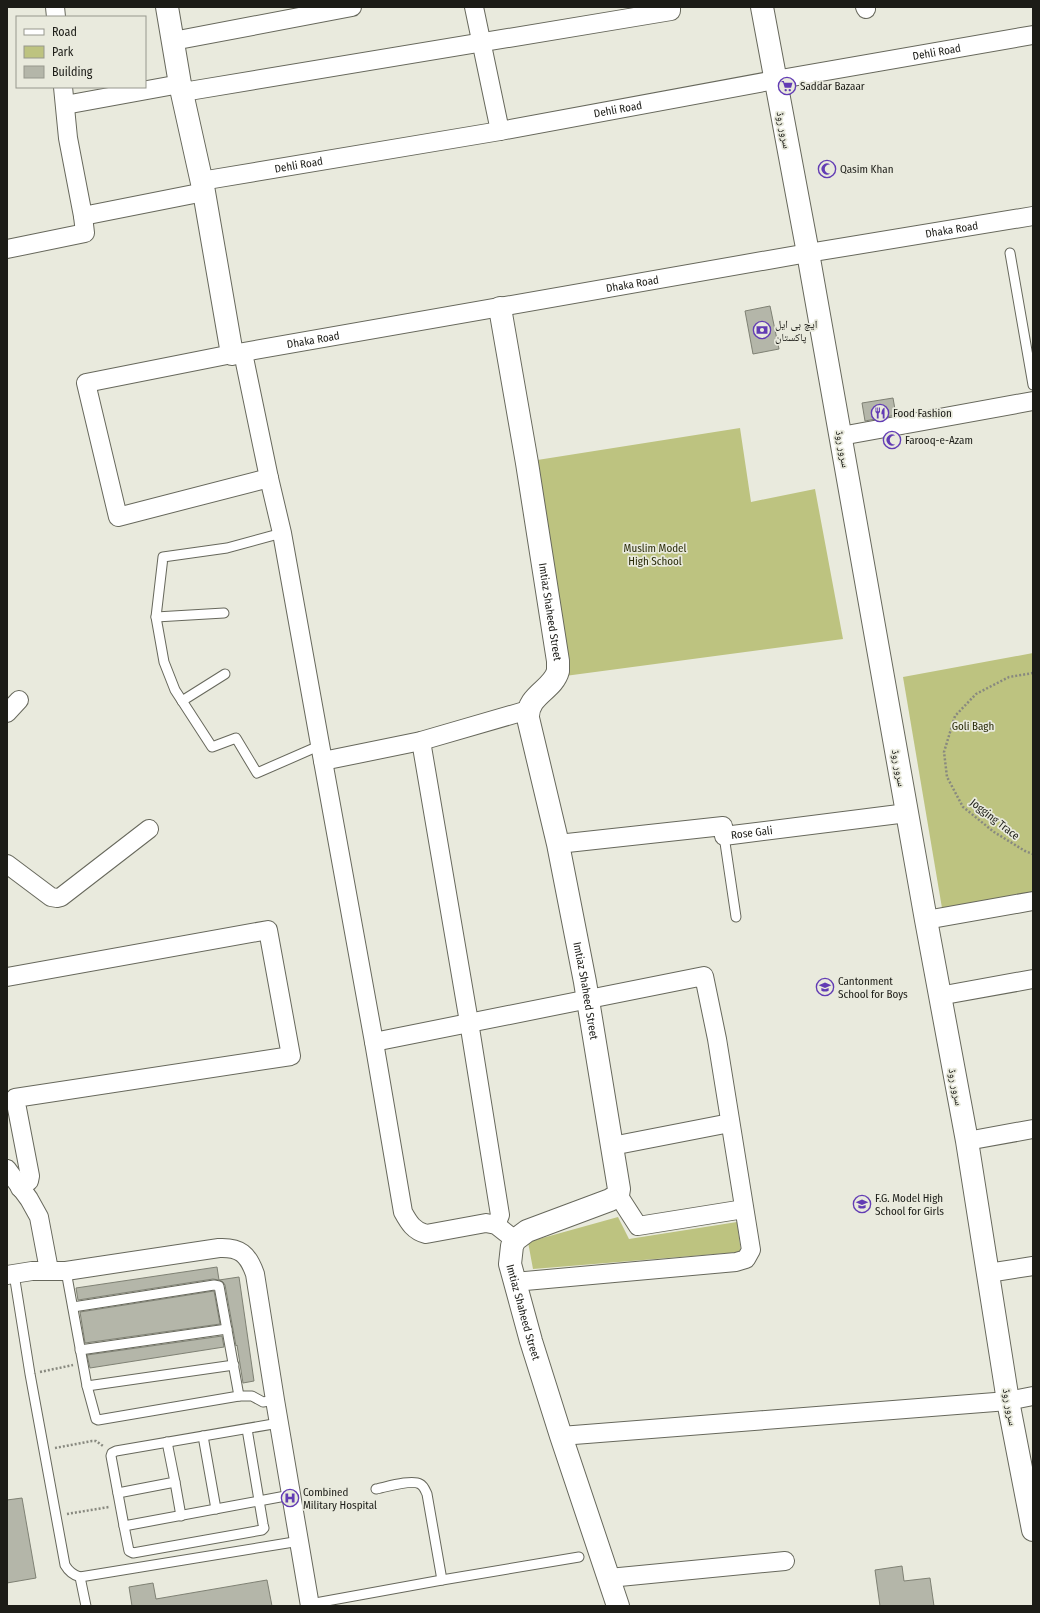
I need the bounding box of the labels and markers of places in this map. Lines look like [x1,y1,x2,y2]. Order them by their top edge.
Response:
supermarket icon: Saddar Bazaar [777,76,797,96]
place label: Saddar Bazaar [800,80,865,93]
mosque icon: Qasim Khan [817,159,837,179]
place label: Qasim Khan [840,163,893,176]
place label: ایچ بی ایل پاکستان [775,318,817,344]
bank icon: ایچ بی ایل پاکستان [752,320,772,340]
restaurant icon: Food Fashion [870,403,890,423]
place label: Food Fashion [893,407,952,420]
mosque icon: Farooq-e-Azam [882,430,902,450]
place label: Farooq-e-Azam [905,434,973,447]
place label: Cantonment School for Boys [838,975,908,1001]
school or university icon: Cantonment School for Boys [815,977,835,997]
place label: F.G. Model High School for Girls [875,1192,944,1218]
school or university icon: F.G. Model High School for Girls [852,1194,872,1214]
place label: Combined Military Hospital [303,1486,377,1512]
hospital icon: Combined Military Hospital [280,1488,300,1508]

